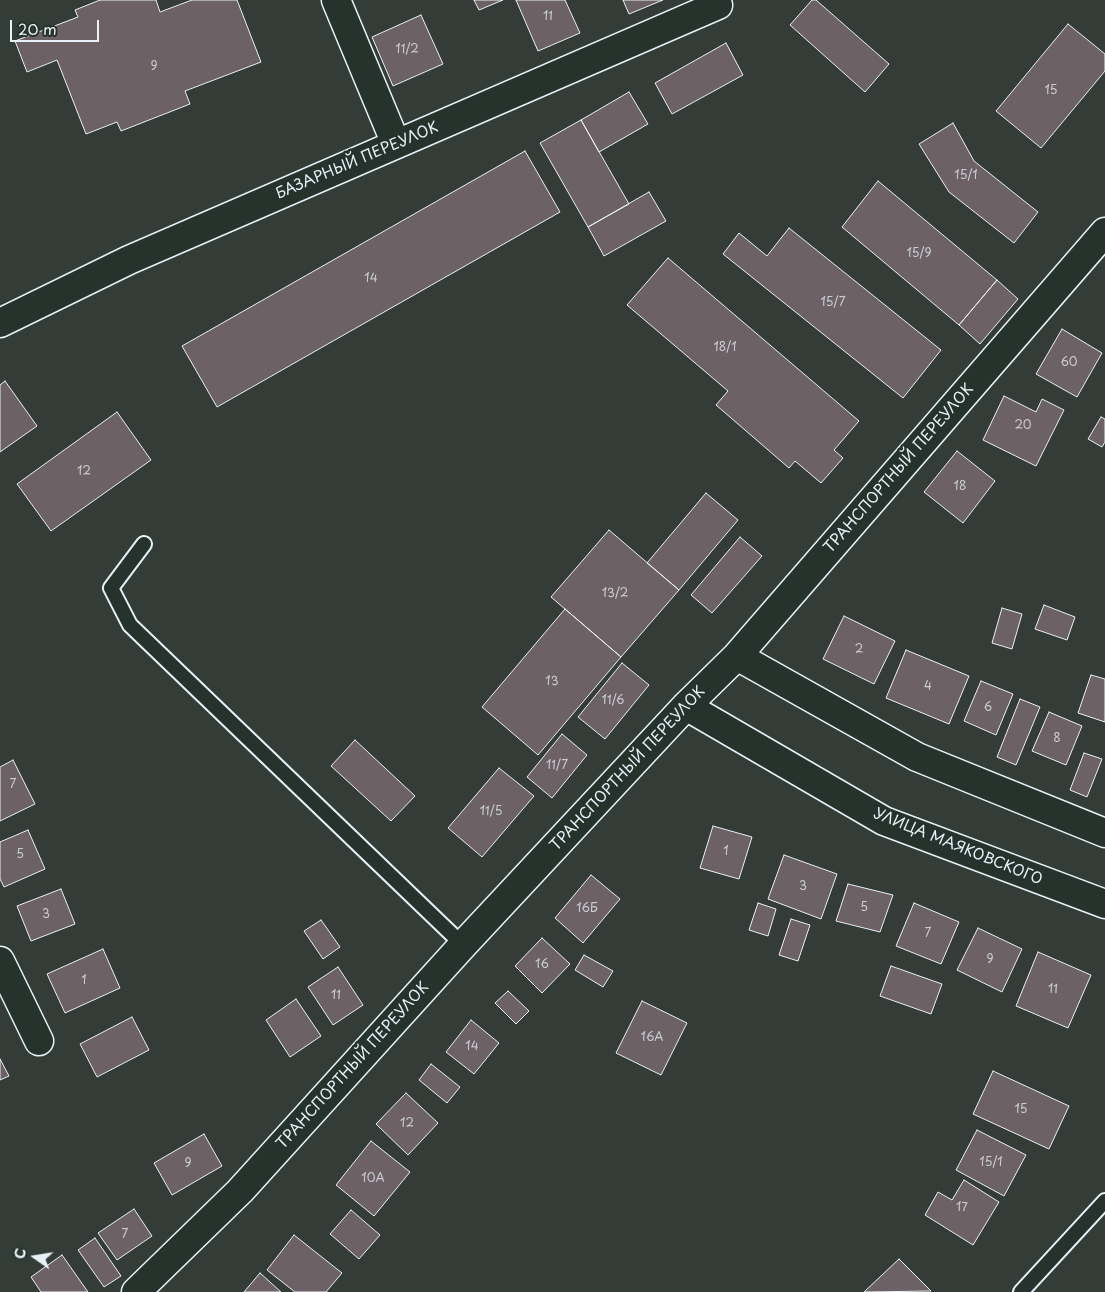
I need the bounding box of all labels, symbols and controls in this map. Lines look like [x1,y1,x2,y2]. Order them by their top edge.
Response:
scale bar [12,10,101,42]
house number: 11 [543,10,553,24]
text: 20 m [18,17,57,40]
house number: 11/2 [395,43,419,57]
house number: 9 [150,60,158,74]
house number: 15 [1044,84,1058,98]
street label: БАЗАРНЫЙ ПЕРЕУЛОК [273,119,441,203]
house number: 15/1 [954,169,978,183]
house number: 15/9 [906,247,932,261]
house number: 14 [364,272,378,286]
house number: 15/7 [820,296,846,310]
house number: 18/1 [713,341,737,355]
house number: 60 [1060,356,1078,370]
street label: ТРАНСПОРТНЫЙ ПЕРЕУЛОК [821,381,977,557]
house number: 20 [1014,419,1032,433]
house number: 12 [77,465,91,479]
house number: 18 [954,480,966,494]
house number: 13/2 [602,587,628,601]
house number: 2 [855,643,863,657]
house number: 13 [545,675,559,689]
house number: 4 [924,680,932,694]
street label: ТРАНСПОРТНЫЙ ПЕРЕУЛОК [547,683,709,855]
house number: 11/6 [602,694,624,708]
house number: 6 [984,701,992,715]
house number: 8 [1053,732,1061,746]
house number: 11/7 [546,759,568,773]
house number: 7 [10,778,16,792]
house number: 11/5 [480,805,502,819]
street label: УЛИЦА МАЯКОВСКОГО [871,805,1045,889]
house number: 1 [723,845,729,859]
house number: 5 [16,848,24,862]
house number: 3 [799,880,807,894]
house number: 5 [860,901,868,915]
house number: 16Б [576,902,598,916]
house number: 3 [42,908,50,922]
house number: 7 [925,927,931,941]
house number: 9 [986,953,994,967]
house number: 16 [535,958,549,972]
house number: 1 [81,974,87,988]
street label: ТРАНСПОРТНЫЙ ПЕРЕУЛОК [273,979,433,1153]
house number: 11 [1048,983,1058,997]
house number: 11 [331,989,341,1003]
house number: 16А [641,1031,663,1045]
house number: 14 [465,1040,479,1054]
house number: 15 [1014,1103,1028,1117]
house number: 12 [400,1117,414,1131]
house number: 15/1 [979,1156,1003,1170]
house number: 9 [184,1157,192,1171]
house number: 10А [361,1172,385,1186]
house number: 17 [956,1201,968,1215]
house number: 7 [122,1228,128,1242]
north arrow [10,1232,60,1282]
text: С [8,1246,31,1261]

